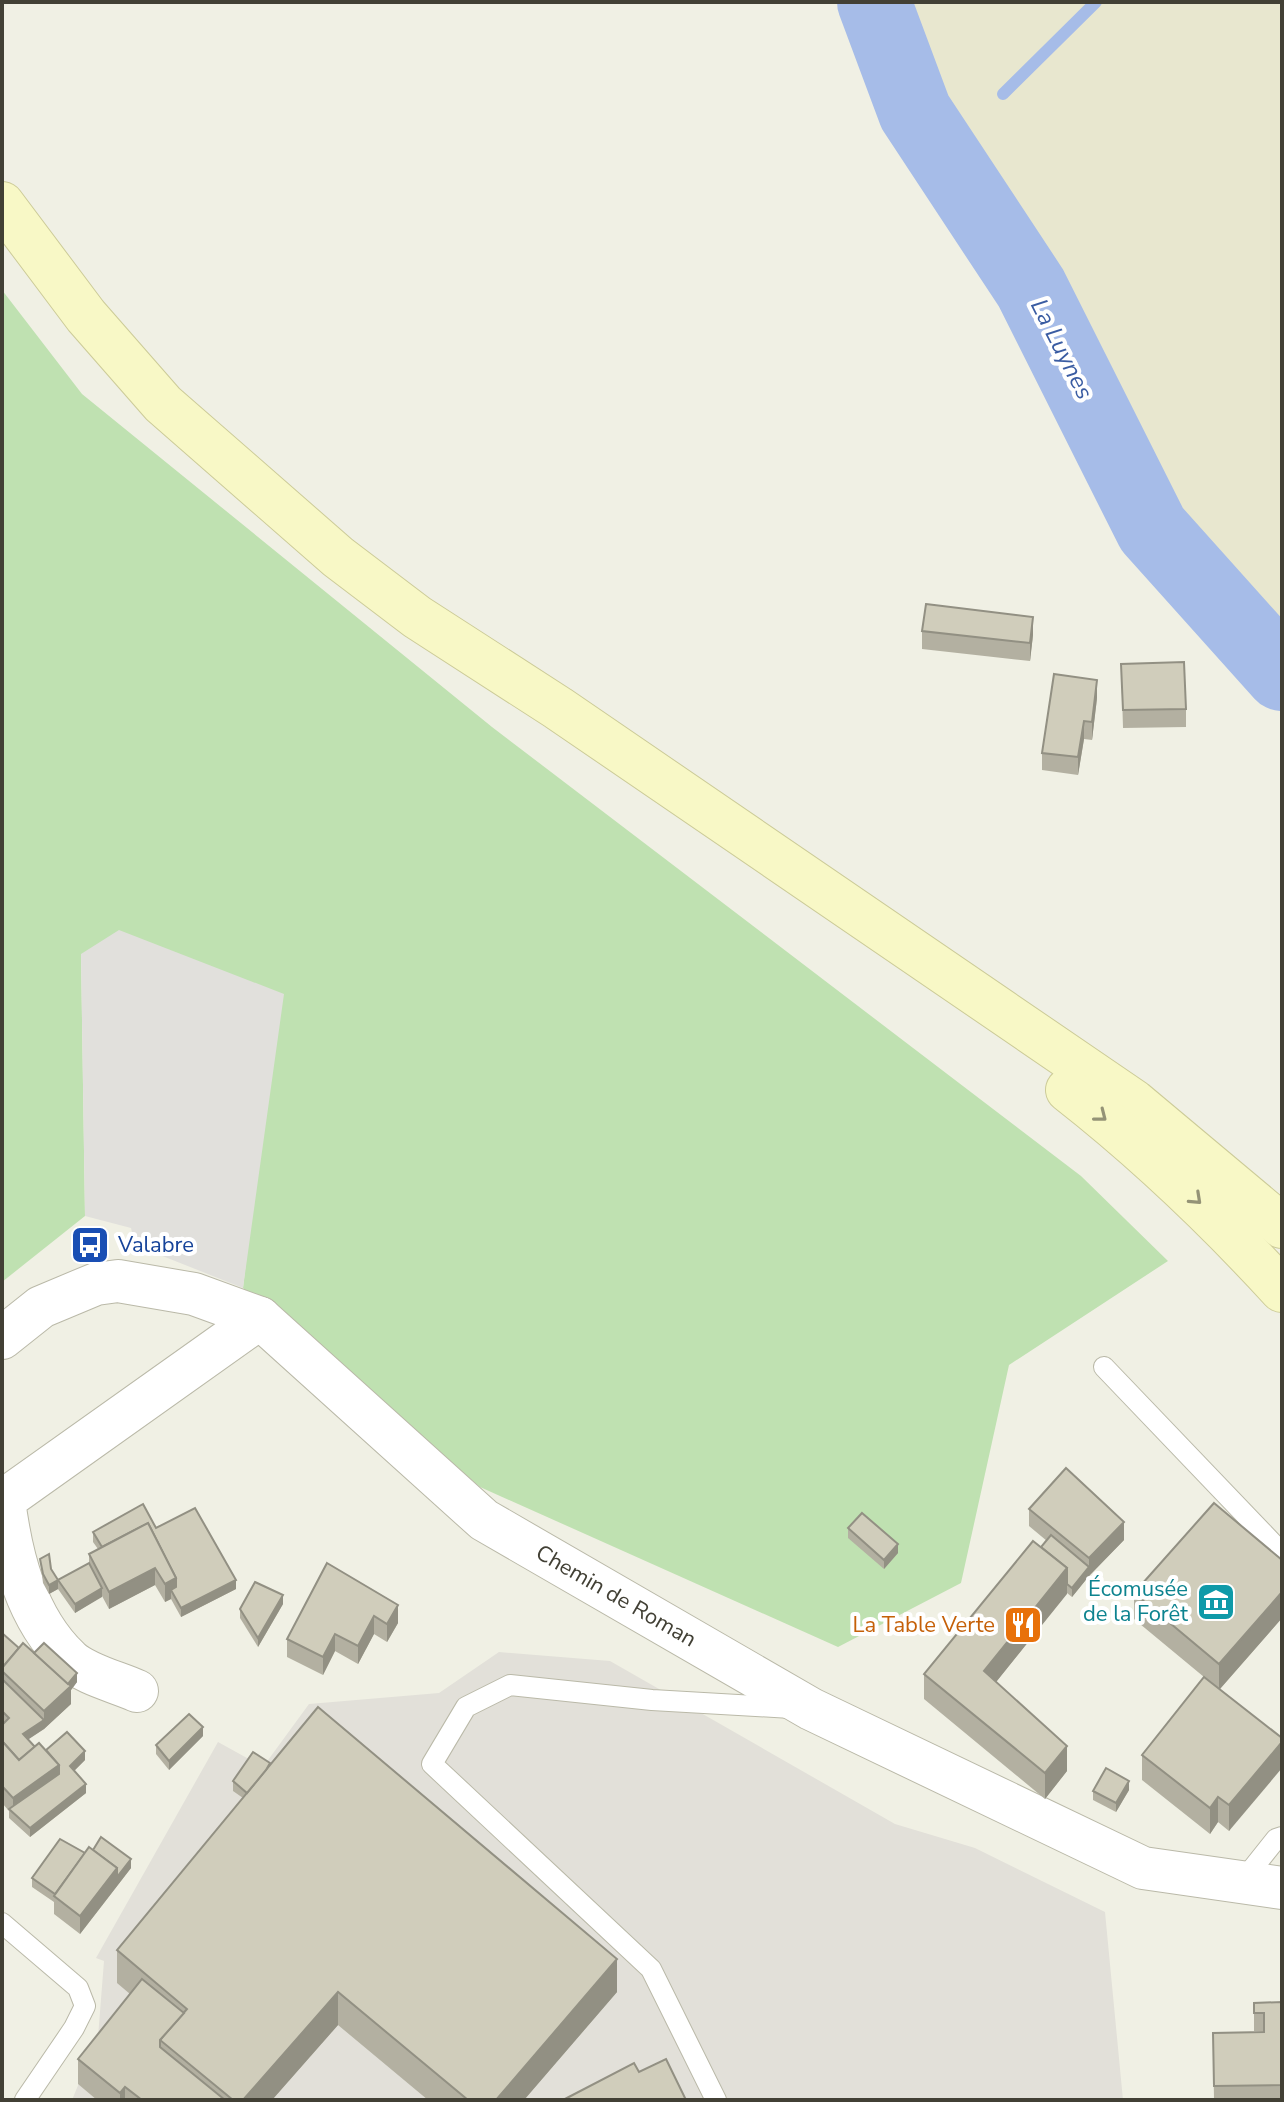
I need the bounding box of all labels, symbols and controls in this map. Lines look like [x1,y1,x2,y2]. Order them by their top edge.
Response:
water label: La Luynes [1023,293,1101,405]
one-way arrow [1092,1106,1107,1120]
one-way arrow [1187,1189,1201,1204]
bus stop icon: Valabre [69,1224,111,1266]
place label: Valabre [117,1230,194,1260]
street label: Chemin de Roman [530,1538,702,1654]
place label: Écomusée de la Forêt [1083,1574,1188,1629]
museum icon: Écomusée de la Forêt [1195,1581,1237,1623]
restaurant icon: La Table Verte [1002,1604,1044,1646]
place label: La Table Verte [853,1610,995,1640]

